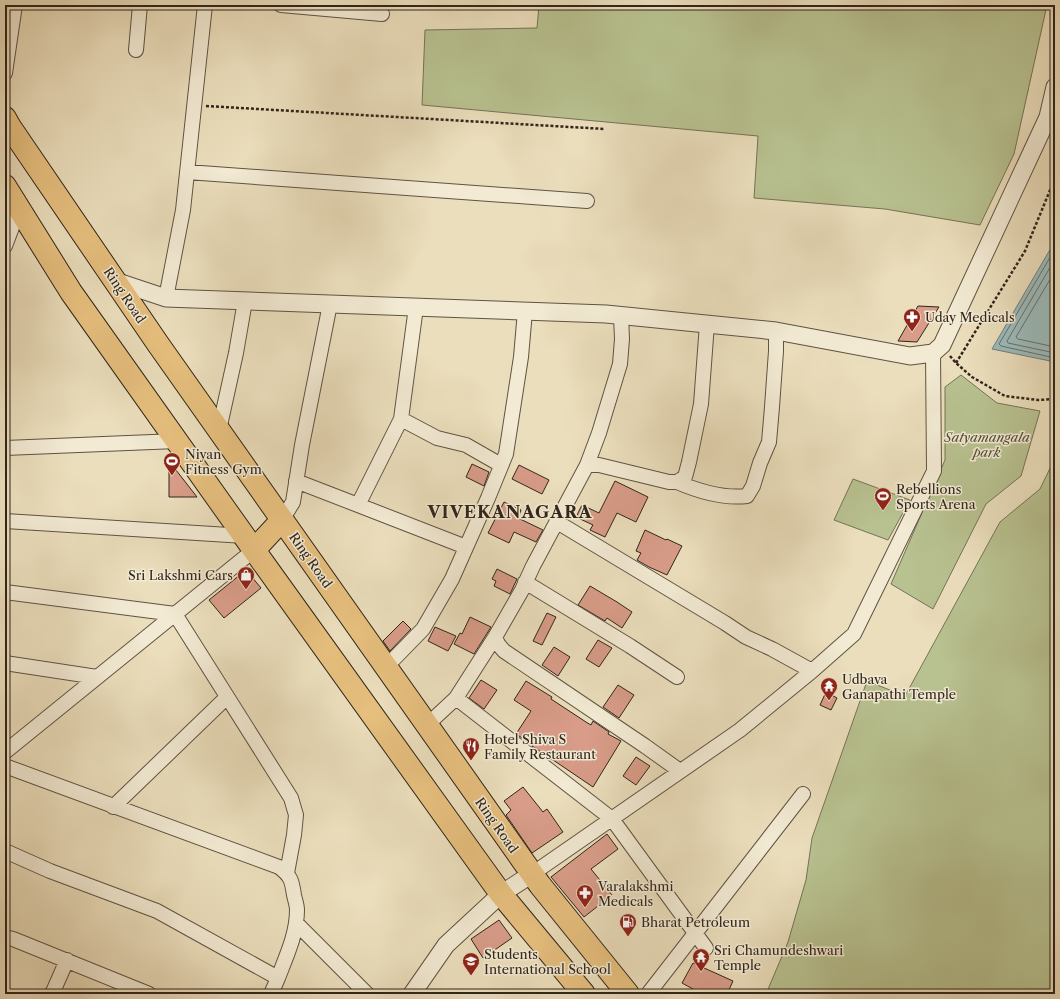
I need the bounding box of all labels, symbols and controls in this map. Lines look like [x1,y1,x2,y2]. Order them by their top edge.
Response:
street label: Ring Road [100,264,150,326]
pharmacy icon: Uday Medicals [902,307,922,332]
place label: Uday Medicals [925,309,1015,325]
park label: Satyamangala park [943,429,1030,460]
place label: Niyan Fitness Gym [185,446,262,477]
sports icon: Niyan Fitness Gym [162,451,182,476]
place label: Rebellions Sports Arena [896,481,976,512]
sports icon: Rebellions Sports Arena [873,486,893,511]
district label: VIVEKANAGARA [426,502,593,522]
street label: Ring Road [286,529,336,591]
shop icon: Sri Lakshmi Cars [236,565,256,590]
place label: Sri Lakshmi Cars [128,567,233,583]
place label: Udbava Ganapathi Temple [842,671,956,702]
temple icon: Udbava Ganapathi Temple [819,676,839,701]
place label: Hotel Shiva S Family Restaurant [484,731,596,762]
restaurant icon: Hotel Shiva S Family Restaurant [461,736,481,761]
street label: Ring Road [472,794,522,856]
place label: Varalakshmi Medicals [597,878,673,909]
pharmacy icon: Varalakshmi Medicals [575,883,595,908]
fuel station icon: Bharat Petroleum [618,912,638,937]
place label: Bharat Petroleum [641,914,750,930]
place label: Sri Chamundeshwari Temple [714,942,843,973]
place label: Students International School [484,946,611,977]
temple icon: Sri Chamundeshwari Temple [691,947,711,972]
school or university icon: Students International School [461,951,481,976]

